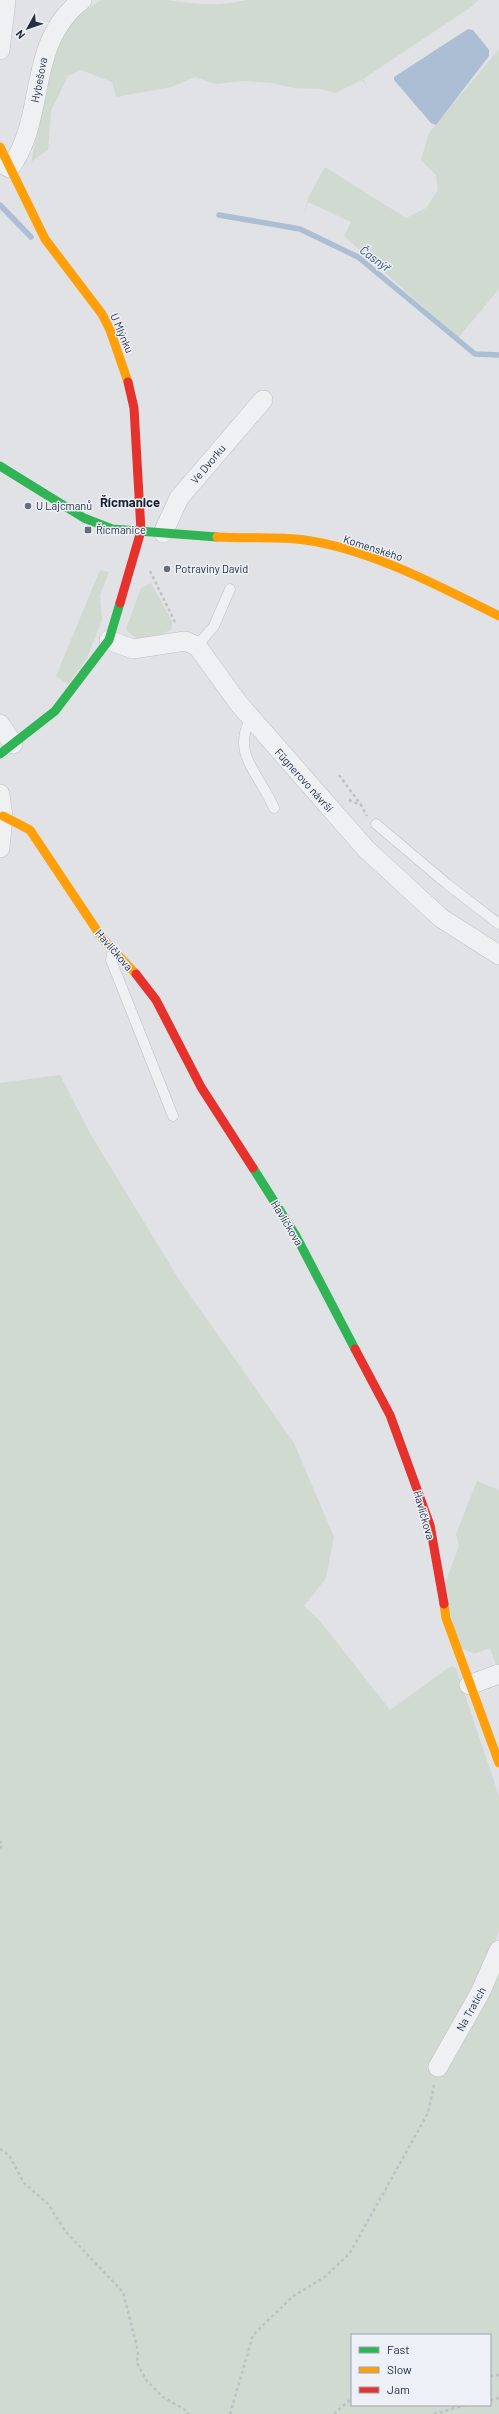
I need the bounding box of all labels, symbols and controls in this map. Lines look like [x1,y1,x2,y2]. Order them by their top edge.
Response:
north arrow [8,8,48,48]
text: N [13,28,27,42]
street label: Hybešova [28,56,49,104]
water label: Časnýř [358,242,394,275]
street label: U Mlýnku [108,311,137,355]
street label: Ve Dvorku [187,441,228,486]
district label: Řícmanice [100,494,160,510]
place label: U Lajcmanů [36,499,92,512]
marker: U Lajcmanů [23,501,33,511]
place label: Řícmanice [96,523,146,536]
marker: Řícmanice [83,525,93,535]
street label: Komenského [342,532,404,563]
place label: Potraviny David [175,562,248,575]
marker: Potraviny David [162,564,172,574]
street label: Fügnerovo návrší [272,745,337,815]
street label: Havlíčkova [93,926,136,973]
street label: Havlíčkova [269,1198,306,1248]
street label: Havlíčkova [411,1489,438,1541]
street label: Na Tratích [453,1984,488,2033]
legend [351,2334,491,2406]
text: Fast [387,2342,410,2356]
text: Slow [387,2362,412,2376]
text: Jam [387,2382,410,2396]

